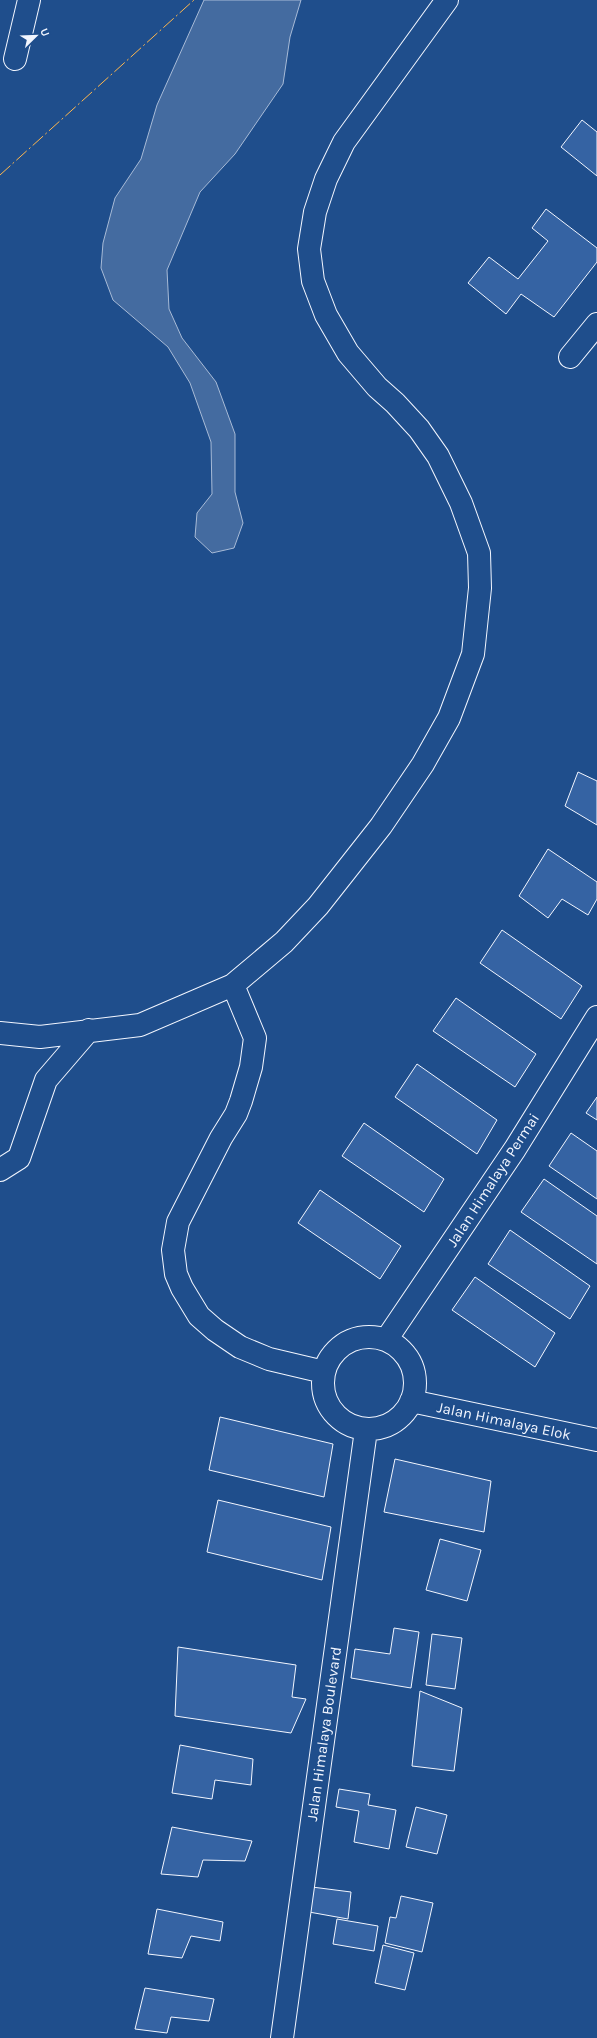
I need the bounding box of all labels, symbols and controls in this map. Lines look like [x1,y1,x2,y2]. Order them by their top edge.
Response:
north arrow [16,16,56,56]
text: U [37,26,52,38]
street label: Jalan Himalaya Permai [443,1110,543,1250]
street label: Jalan Himalaya Elok [435,1398,573,1444]
street label: Jalan Himalaya Boulevard [303,1646,345,1822]

